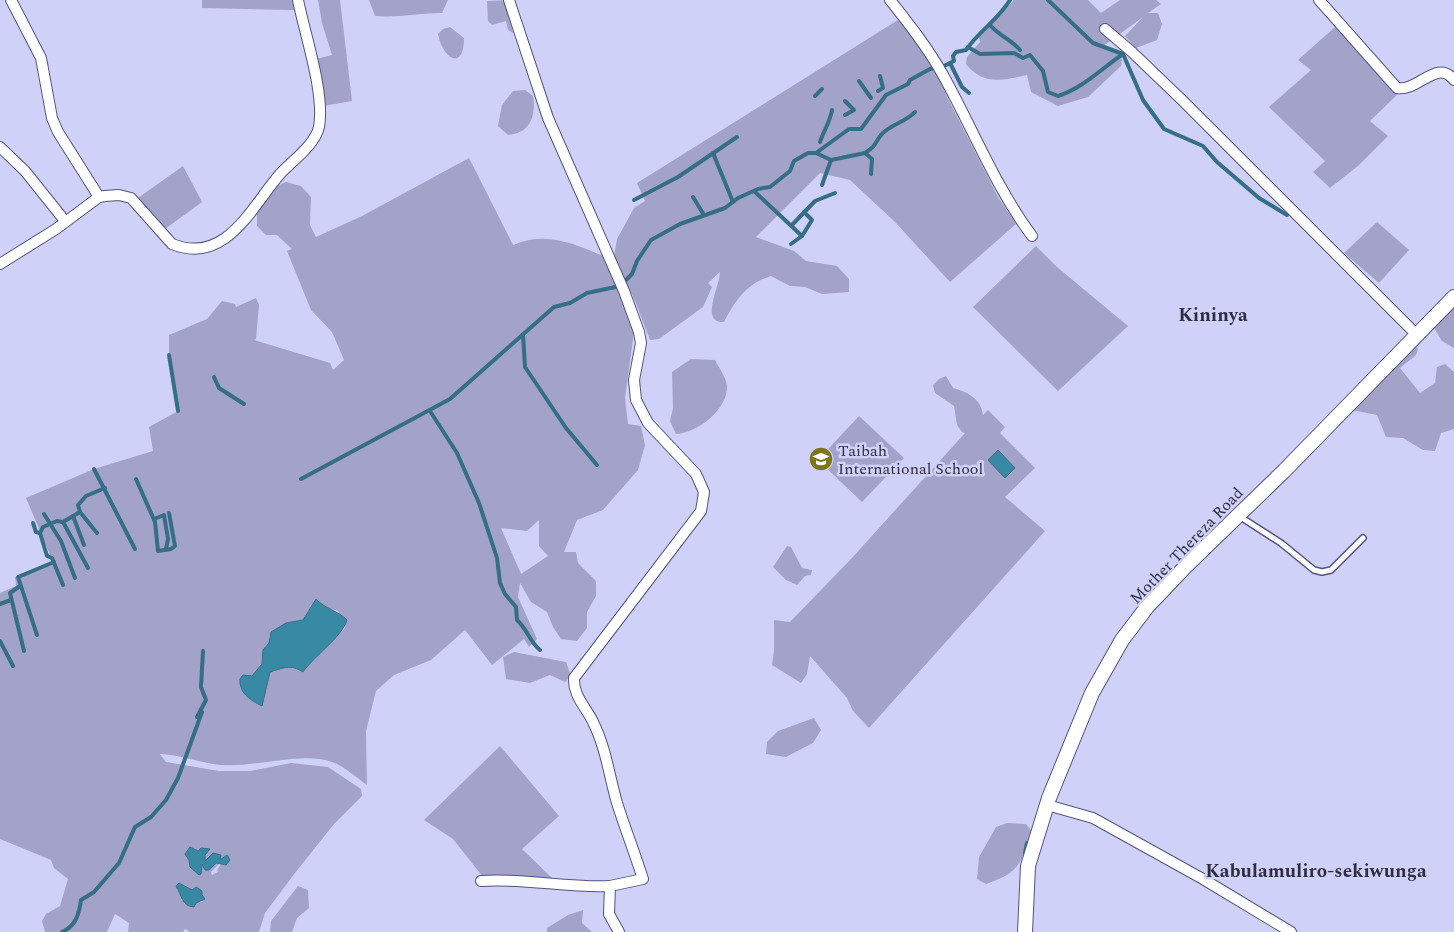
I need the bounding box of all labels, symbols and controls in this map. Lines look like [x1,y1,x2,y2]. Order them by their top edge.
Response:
district label: Kininya [1178,301,1248,330]
place label: Taibah International School [838,439,983,481]
school or university icon: Taibah International School [808,446,834,472]
street label: Mother Thereza Road [1124,482,1249,610]
district label: Kabulamuliro-sekiwunga [1205,857,1427,886]

